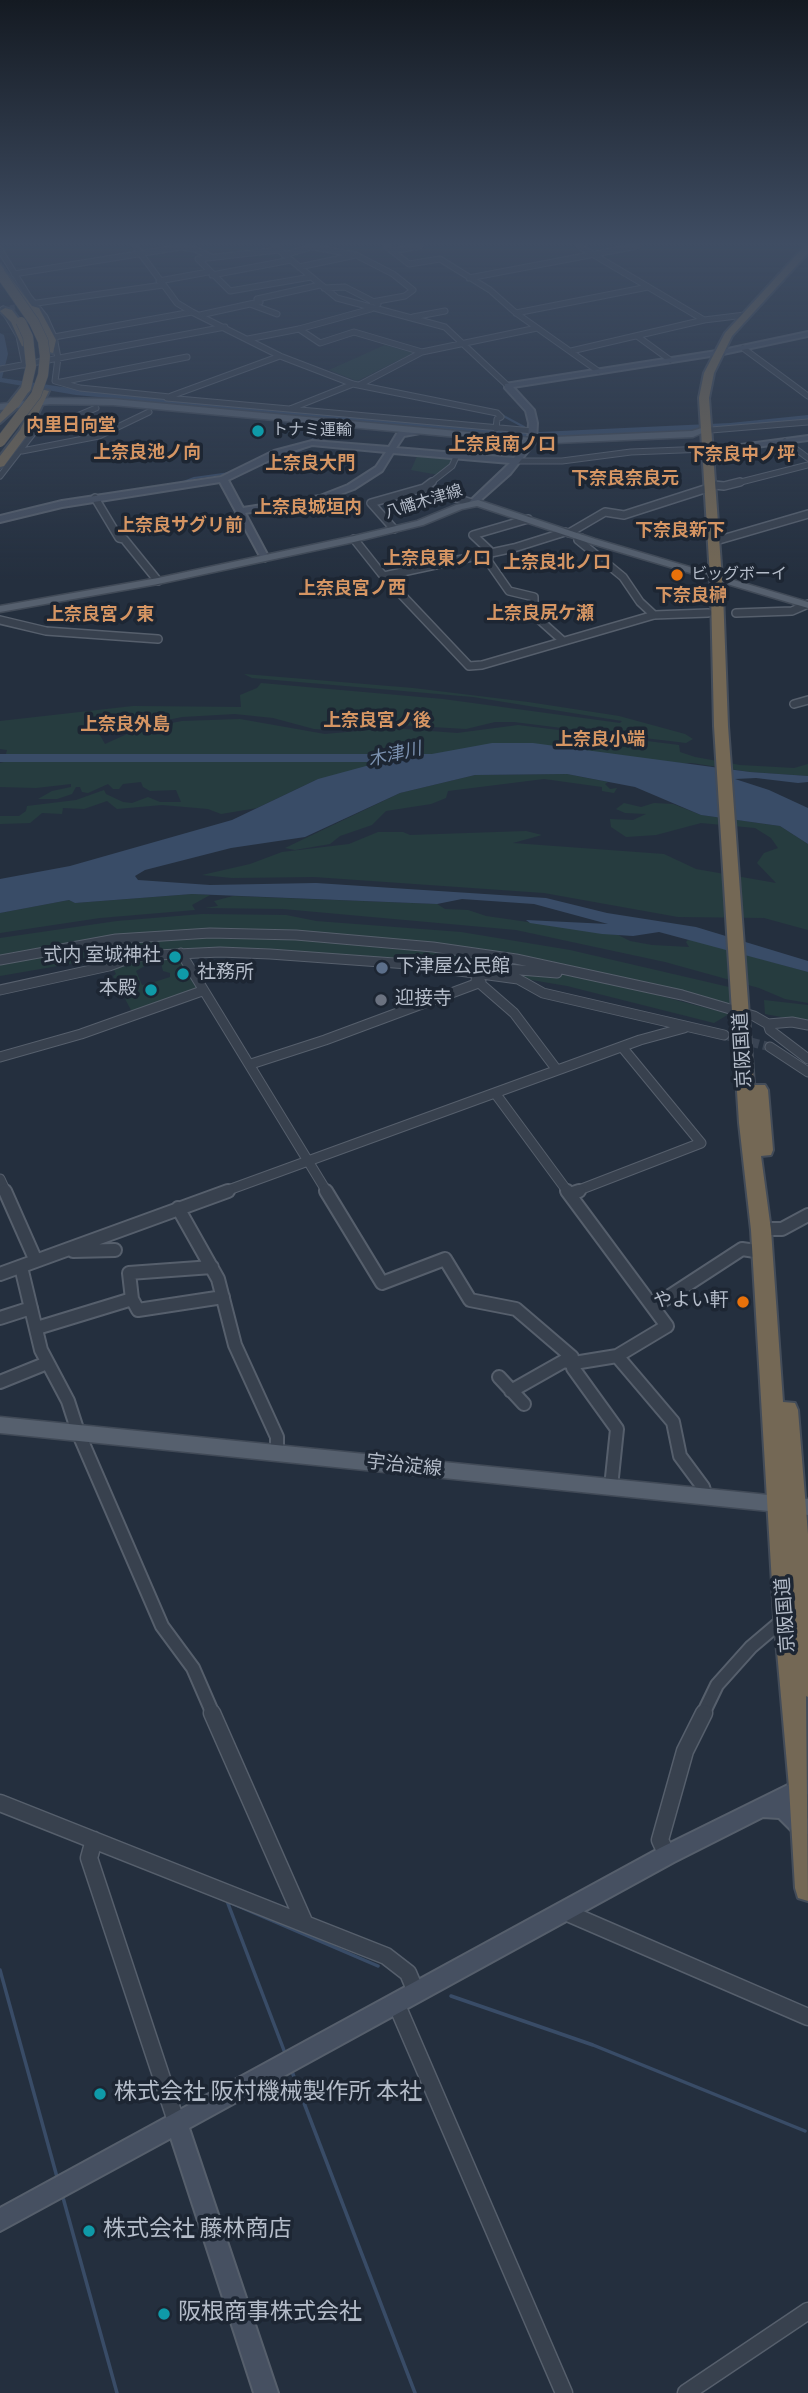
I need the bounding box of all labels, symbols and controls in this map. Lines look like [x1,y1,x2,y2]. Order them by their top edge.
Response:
district label: 内里日向堂 [26,416,116,438]
place label: トナミ運輸 [272,421,352,441]
marker: トナミ運輸 [250,423,266,439]
district label: 上奈良南ノ口 [448,435,556,457]
district label: 上奈良池ノ向 [93,443,201,465]
district label: 下奈良中ノ坪 [687,445,795,467]
district label: 上奈良大門 [265,454,355,476]
district label: 下奈良奈良元 [571,469,679,491]
street label: 八幡木津線 [383,482,465,524]
district label: 上奈良城垣内 [254,498,362,520]
district label: 上奈良サグリ前 [117,516,243,538]
district label: 下奈良新下 [635,521,725,543]
district label: 上奈良東ノ口 [383,549,491,571]
district label: 上奈良北ノ口 [503,553,611,575]
place label: ビッグボーイ [691,565,787,585]
marker: ビッグボーイ [669,567,685,583]
district label: 上奈良宮ノ西 [298,579,406,601]
district label: 下奈良榊 [655,586,727,608]
district label: 上奈良尻ケ瀬 [486,604,594,626]
district label: 上奈良宮ノ東 [46,605,154,627]
district label: 上奈良宮ノ後 [323,711,431,733]
district label: 上奈良外島 [80,715,170,737]
district label: 上奈良小端 [555,730,645,752]
water label: 木津川 [366,739,424,773]
place label: 式内 室城神社 [43,946,161,968]
marker: 式内 室城神社 [167,949,183,965]
place label: 下津屋公民館 [396,957,510,979]
marker: 下津屋公民館 [374,960,390,976]
place label: 社務所 [197,963,254,985]
marker: 社務所 [175,966,191,982]
place label: 本殿 [99,979,137,1001]
marker: 本殿 [143,982,159,998]
place label: 迎接寺 [395,989,452,1011]
marker: 迎接寺 [373,992,389,1008]
street label: 京阪国道 [731,1011,757,1089]
place label: やよい軒 [653,1291,729,1313]
marker: やよい軒 [735,1294,751,1310]
street label: 宇治淀線 [365,1452,443,1482]
street label: 京阪国道 [773,1576,801,1654]
place label: 株式会社 阪村機械製作所 本社 [114,2080,422,2108]
marker: 株式会社 阪村機械製作所 本社 [92,2086,108,2102]
place label: 株式会社 藤林商店 [103,2217,292,2245]
marker: 株式会社 藤林商店 [81,2223,97,2239]
place label: 阪根商事株式会社 [178,2300,362,2328]
marker: 阪根商事株式会社 [156,2306,172,2322]

